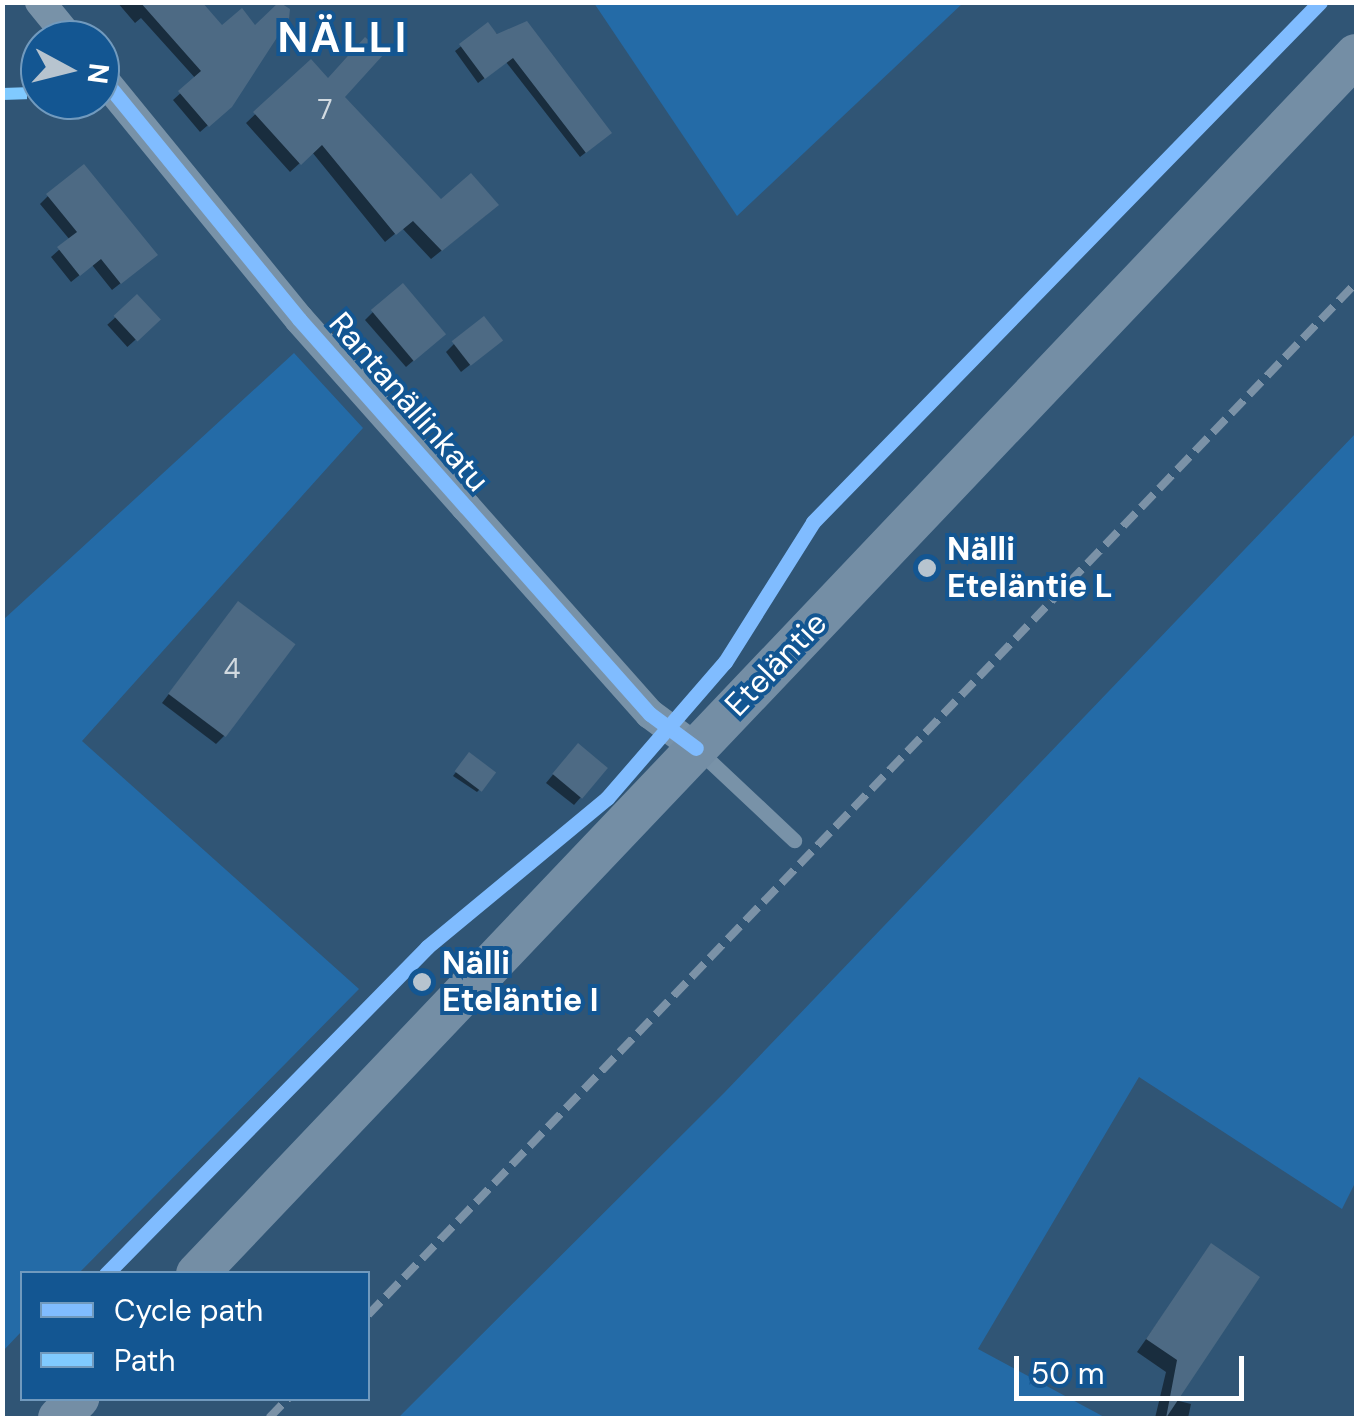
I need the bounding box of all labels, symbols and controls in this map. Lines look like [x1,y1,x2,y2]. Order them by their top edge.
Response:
district label: NÄLLI [277,13,409,63]
north arrow [20,20,120,120]
text: N [79,61,118,86]
house number: 7 [318,93,332,127]
street label: Rantanällinkatu [321,305,497,499]
place label: Nälli Eteläntie L [947,531,1113,606]
marker: Nälli Eteläntie L [916,557,938,579]
street label: Eteläntie [717,604,835,724]
house number: 4 [224,652,240,686]
place label: Nälli Eteläntie I [442,945,599,1020]
marker: Nälli Eteläntie I [411,971,433,993]
legend [20,1271,370,1401]
text: Cycle path [114,1291,263,1330]
scale bar [1019,1336,1249,1398]
text: Path [114,1341,176,1380]
text: 50 m [1031,1354,1105,1393]

